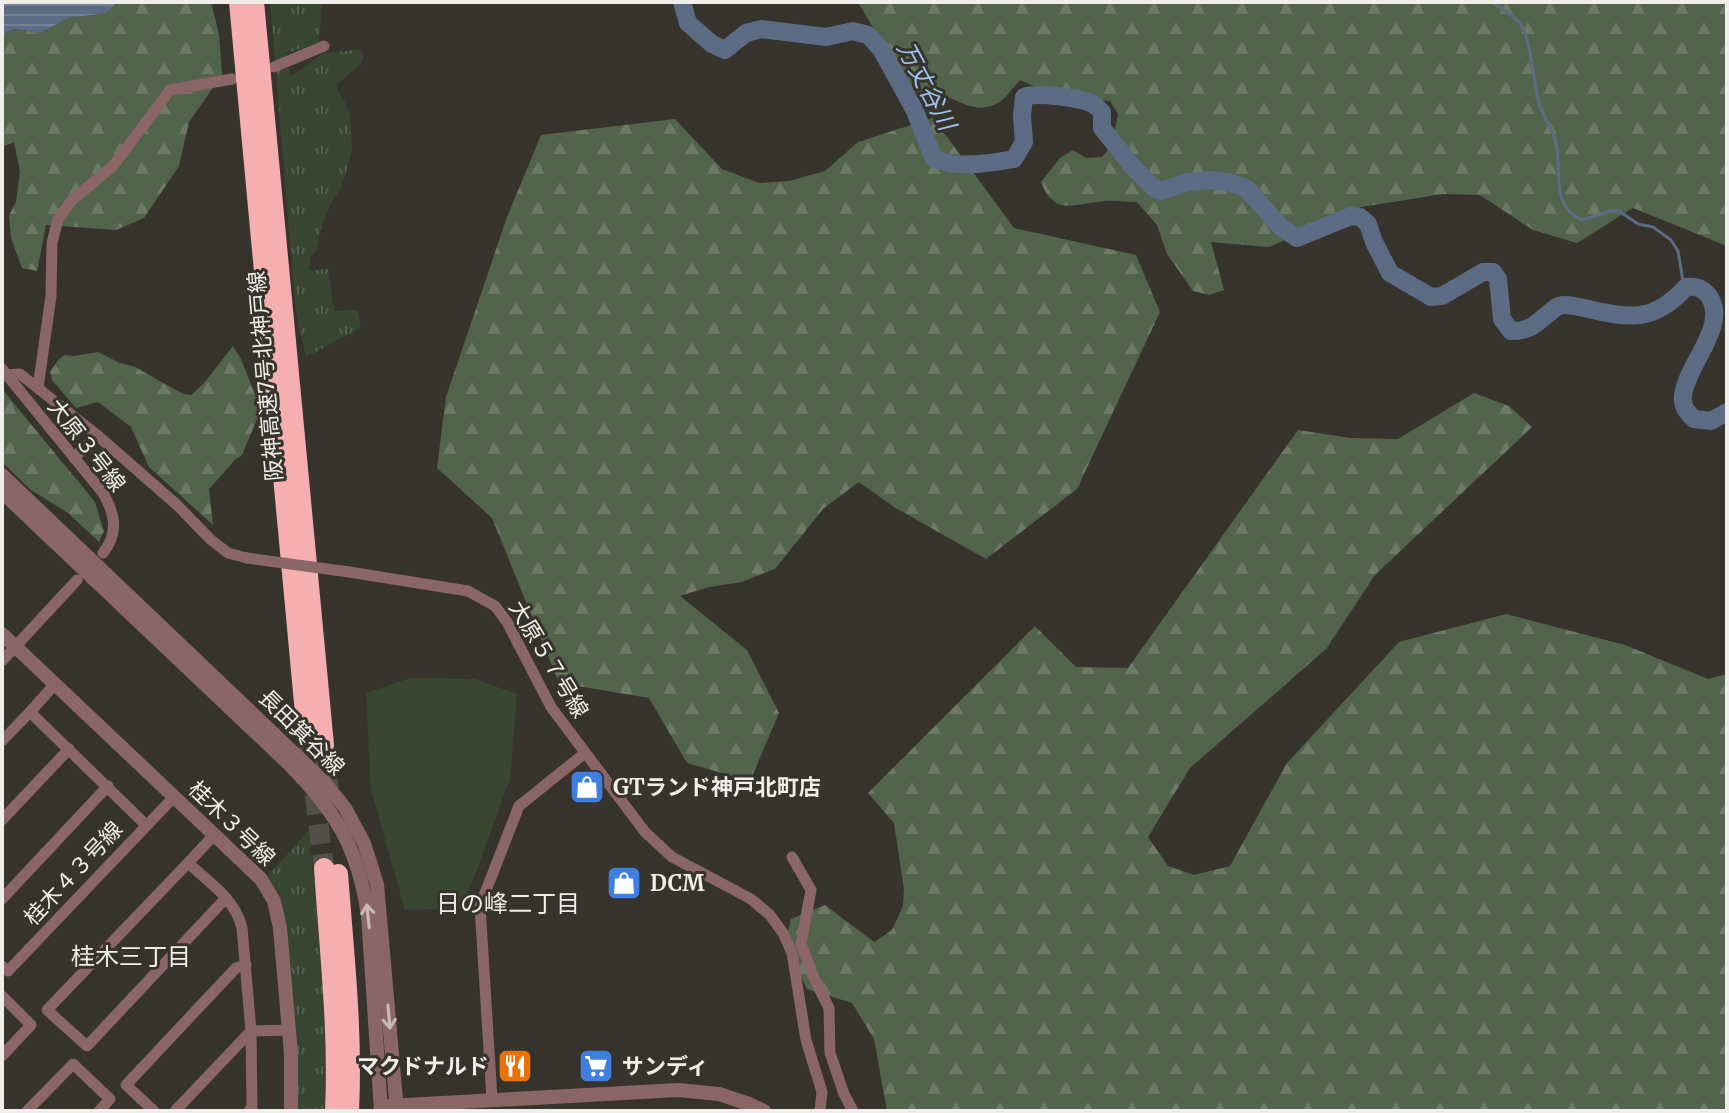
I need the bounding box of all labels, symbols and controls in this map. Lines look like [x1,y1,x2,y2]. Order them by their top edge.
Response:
water label: 万丈谷川 [890,36,964,138]
street label: 阪神高速7号北神戸線 [242,270,288,482]
street label: 大原３号線 [42,393,132,497]
street label: 大原５７号線 [503,595,595,723]
street label: 長田箕谷線 [253,683,351,781]
shop icon: GTランド神戸北町店 [568,768,606,806]
place label: GTランド神戸北町店 [613,773,821,801]
street label: 桂木３号線 [183,775,281,871]
street label: 桂木４３号線 [18,815,128,931]
shop icon: DCM [605,864,643,902]
place label: DCM [650,869,705,897]
district label: 日の峰二丁目 [436,888,580,919]
one-way arrow [360,904,375,930]
district label: 桂木三丁目 [71,941,191,972]
one-way arrow [381,1003,396,1030]
restaurant icon: マクドナルド [496,1047,534,1085]
supermarket icon: サンディ [577,1047,615,1085]
place label: マクドナルド [357,1052,489,1080]
place label: サンディ [622,1052,708,1080]

